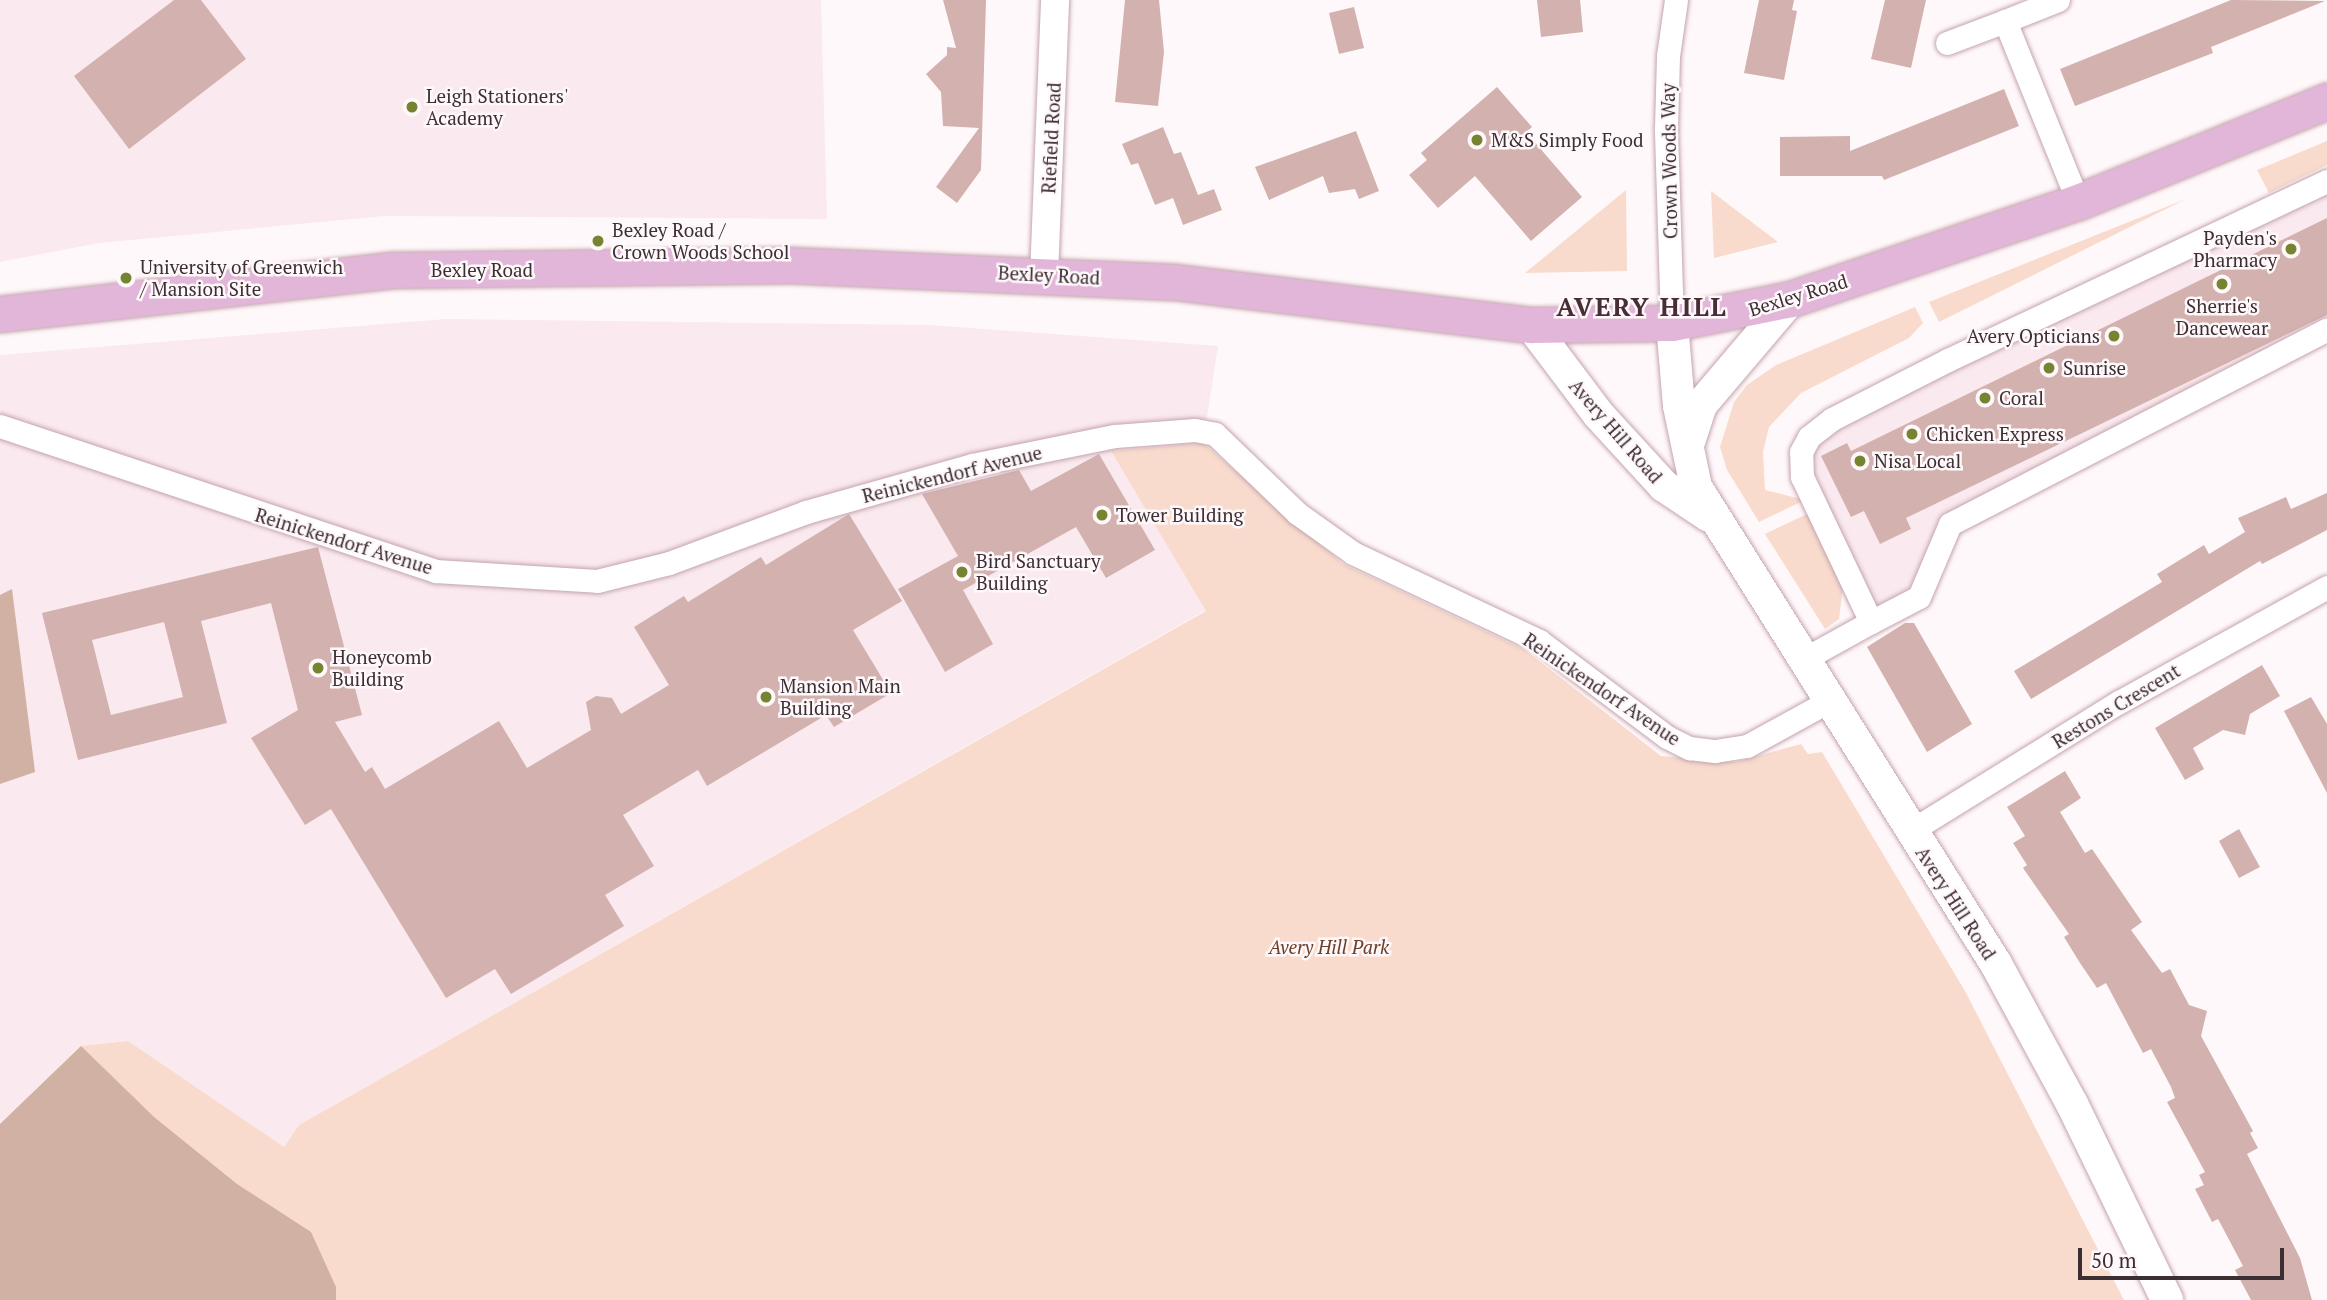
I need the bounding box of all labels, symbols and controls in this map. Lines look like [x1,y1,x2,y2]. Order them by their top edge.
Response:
street label: Riefield Road [1037,82,1065,194]
street label: Crown Woods Way [1656,83,1682,239]
place label: Leigh Stationers' Academy [426,85,568,129]
marker: Leigh Stationers' Academy [404,99,420,115]
place label: M&S Simply Food [1491,129,1644,151]
marker: M&S Simply Food [1469,132,1485,148]
place label: Bexley Road / Crown Woods School [612,219,789,263]
place label: Payden's Pharmacy [2193,227,2277,271]
marker: Bexley Road / Crown Woods School [590,233,606,249]
marker: Payden's Pharmacy [2283,241,2299,257]
place label: University of Greenwich / Mansion Site [140,256,343,300]
street label: Bexley Road [431,259,533,281]
street label: Bexley Road [997,261,1101,289]
street label: Bexley Road [1746,269,1850,321]
marker: University of Greenwich / Mansion Site [118,270,134,286]
marker: Sherrie's Dancewear [2214,276,2230,292]
district label: AVERY HILL [1558,291,1726,323]
place label: Sherrie's Dancewear [2176,295,2268,339]
place label: Avery Opticians [1967,325,2100,347]
marker: Avery Opticians [2106,328,2122,344]
place label: Sunrise [2063,357,2126,379]
marker: Sunrise [2041,360,2057,376]
street label: Avery Hill Road [1565,374,1667,488]
place label: Coral [1999,387,2044,409]
marker: Coral [1977,390,1993,406]
place label: Chicken Express [1926,423,2064,445]
marker: Chicken Express [1904,426,1920,442]
street label: Reinickendorf Avenue [860,441,1044,507]
place label: Nisa Local [1874,450,1961,472]
marker: Nisa Local [1852,453,1868,469]
street label: Reinickendorf Avenue [252,503,436,579]
place label: Tower Building [1116,504,1243,526]
marker: Tower Building [1094,507,1110,523]
place label: Bird Sanctuary Building [976,550,1101,594]
marker: Bird Sanctuary Building [954,564,970,580]
street label: Reinickendorf Avenue [1519,628,1685,750]
place label: Honeycomb Building [332,646,432,690]
street label: Restons Crescent [2048,659,2184,753]
marker: Honeycomb Building [310,660,326,676]
place label: Mansion Main Building [780,675,901,719]
marker: Mansion Main Building [758,689,774,705]
street label: Avery Hill Road [1911,842,2001,964]
park label: Avery Hill Park [1269,936,1389,958]
scale bar [2082,1234,2288,1278]
text: 50 m [2091,1246,2137,1274]

